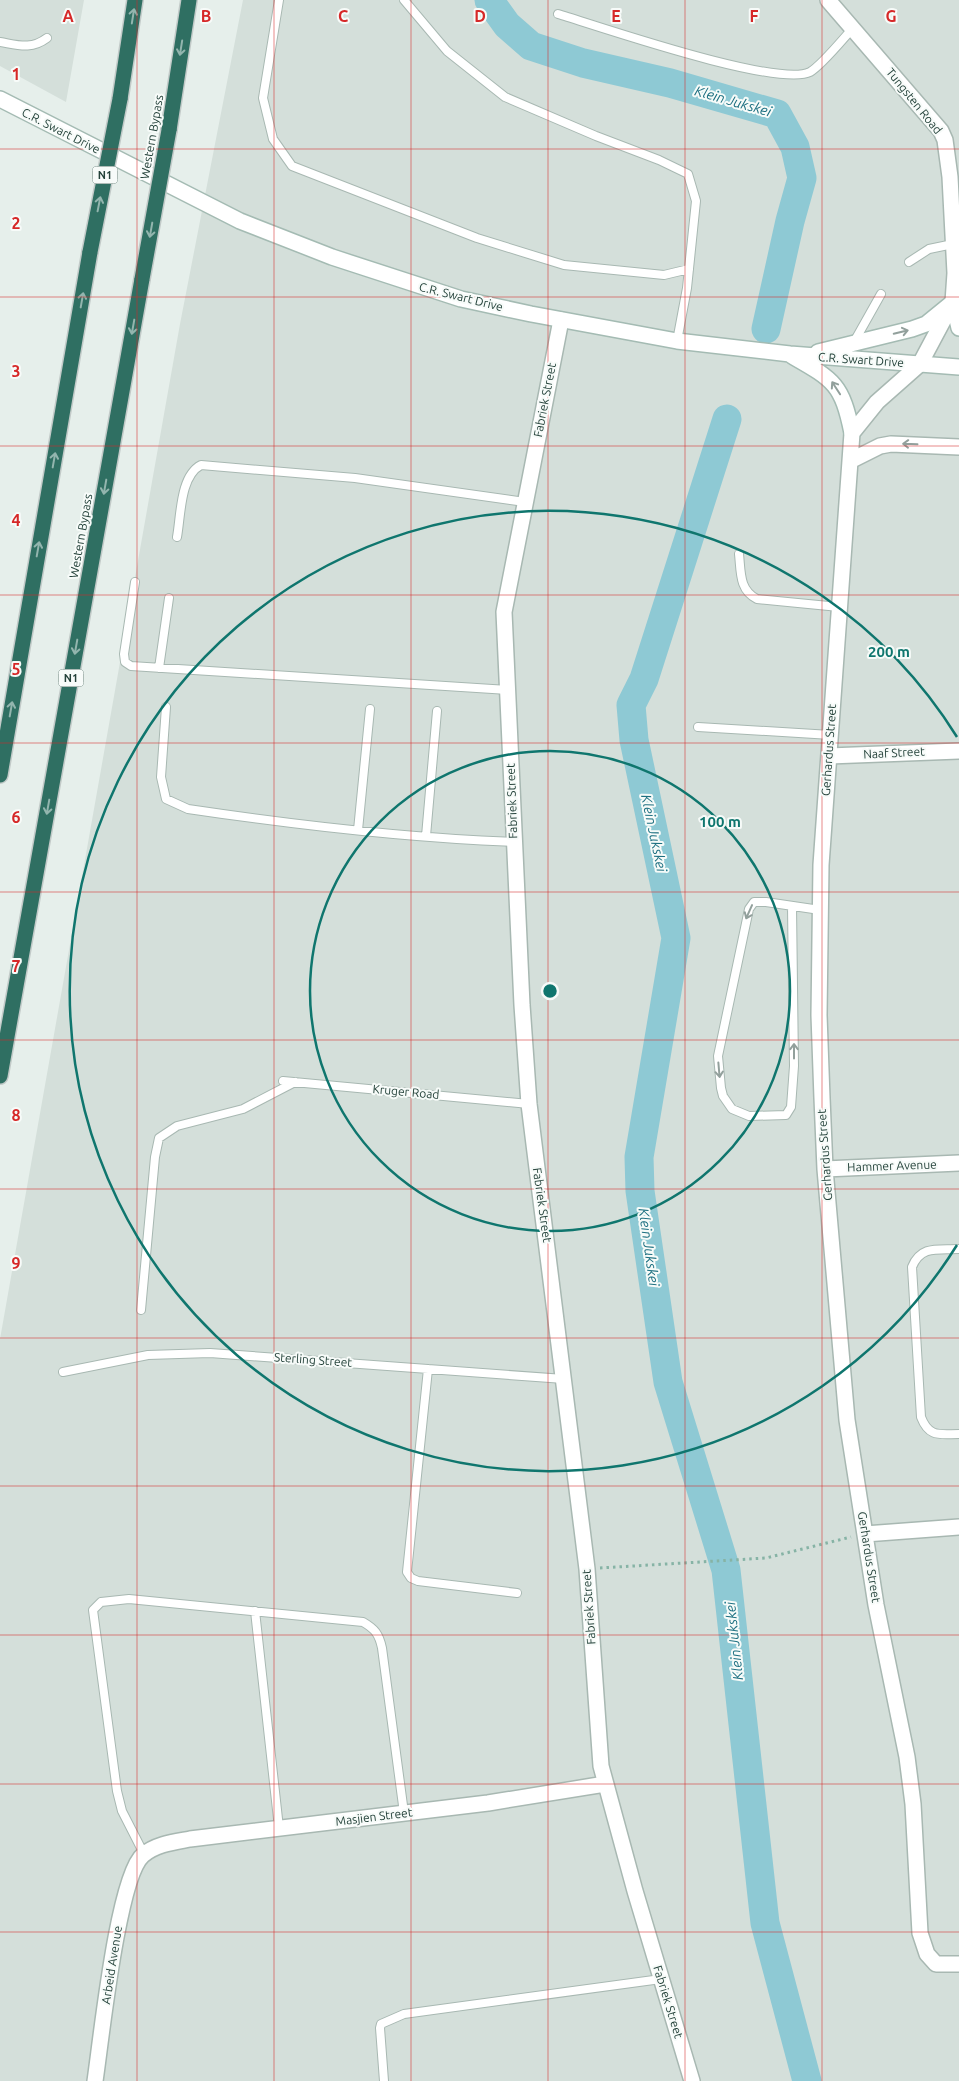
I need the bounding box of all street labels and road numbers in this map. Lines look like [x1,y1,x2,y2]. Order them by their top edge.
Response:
street label: Tungsten Road [884,65,945,136]
street label: Western Bypass [138,94,165,180]
street label: C.R. Swart Drive [20,105,103,156]
road number: N1 [92,166,118,184]
street label: C.R. Swart Drive [418,280,504,313]
street label: C.R. Swart Drive [818,350,904,369]
street label: Fabriek Street [531,361,558,438]
street label: Western Bypass [67,493,94,579]
road number: N1 [58,670,84,686]
street label: Gerhardus Street [819,703,838,796]
street label: Naaf Street [863,744,925,761]
street label: Fabriek Street [504,763,519,839]
street label: Kruger Road [372,1082,440,1101]
street label: Gerhardus Street [815,1108,834,1201]
street label: Hammer Avenue [847,1157,937,1174]
street label: Fabriek Street [531,1167,554,1243]
street label: Sterling Street [274,1350,353,1369]
street label: Gerhardus Street [856,1510,883,1604]
street label: Fabriek Street [579,1569,598,1645]
street label: Masjien Street [335,1805,413,1828]
street label: Arbeid Avenue [99,1925,124,2005]
street label: Fabriek Street [651,1964,686,2040]

